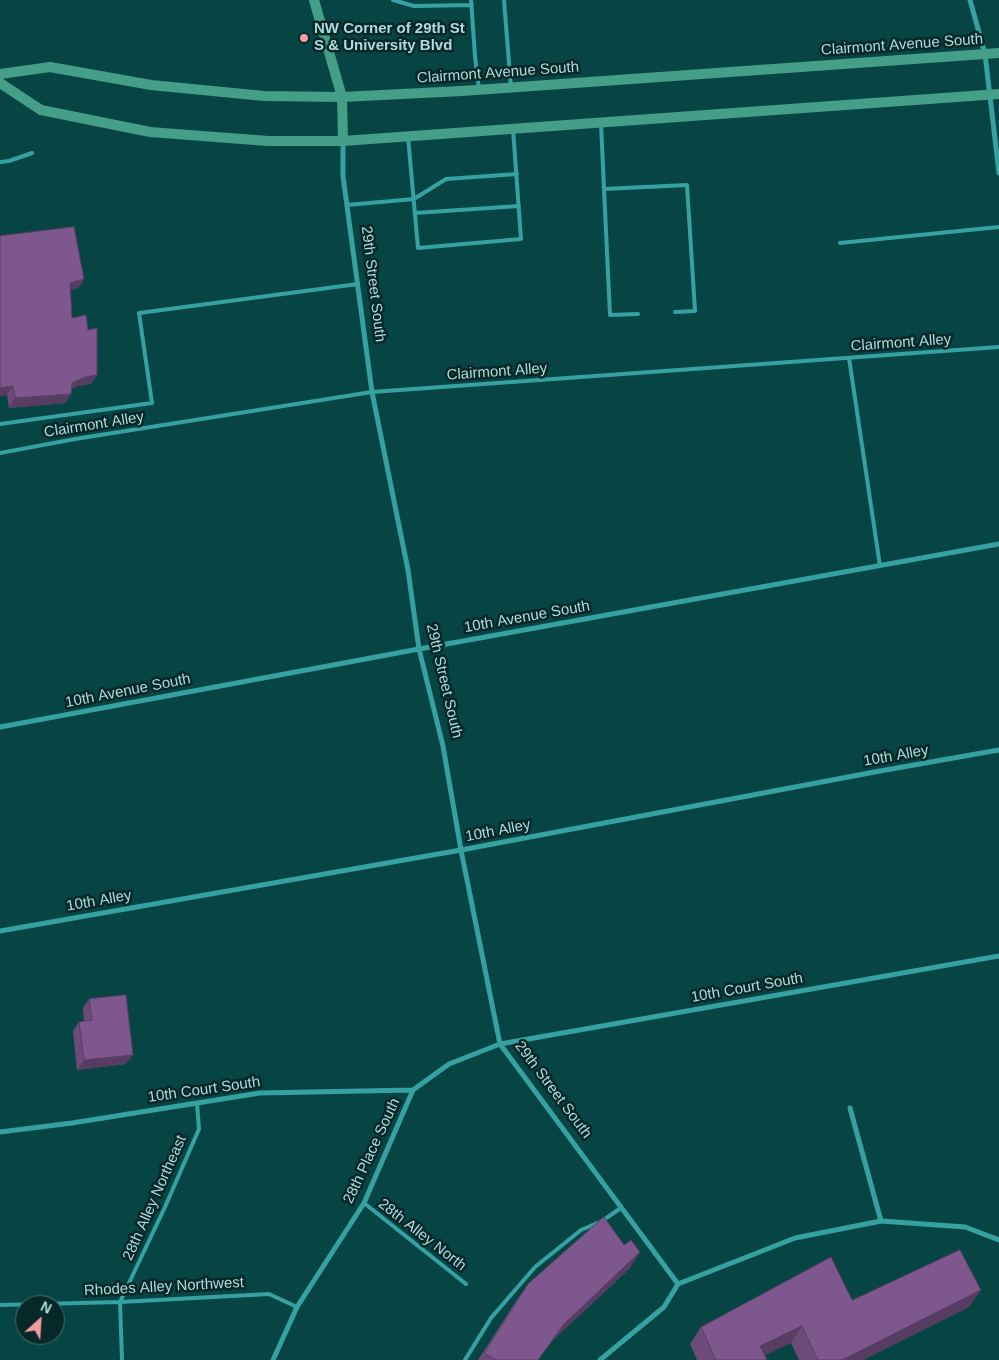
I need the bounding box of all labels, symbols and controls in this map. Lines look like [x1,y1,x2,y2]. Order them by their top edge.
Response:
place label: NW Corner of 29th St S & University Blvd [314,20,465,55]
street label: Clairmont Avenue South [820,30,984,60]
marker: NW Corner of 29th St S & University Blvd [298,32,310,44]
street label: Clairmont Avenue South [416,58,580,88]
street label: 29th Street South [357,225,389,343]
street label: Clairmont Alley [850,331,952,355]
street label: Clairmont Alley [446,360,548,384]
street label: Clairmont Alley [43,408,145,442]
street label: 10th Avenue South [463,597,591,637]
street label: 29th Street South [422,622,466,740]
street label: 10th Avenue South [64,670,192,712]
street label: 10th Alley [862,741,930,771]
street label: 10th Alley [464,816,532,846]
street label: 10th Alley [65,886,133,916]
street label: 10th Court South [690,969,804,1007]
street label: 29th Street South [511,1038,595,1142]
street label: 10th Court South [147,1073,261,1107]
street label: 28th Place South [340,1095,404,1207]
street label: 28th Alley Northeast [119,1133,191,1263]
street label: 28th Alley North [374,1195,470,1275]
street label: Rhodes Alley Northwest [84,1274,244,1300]
north arrow [15,1295,65,1345]
text: N [38,1298,54,1317]

